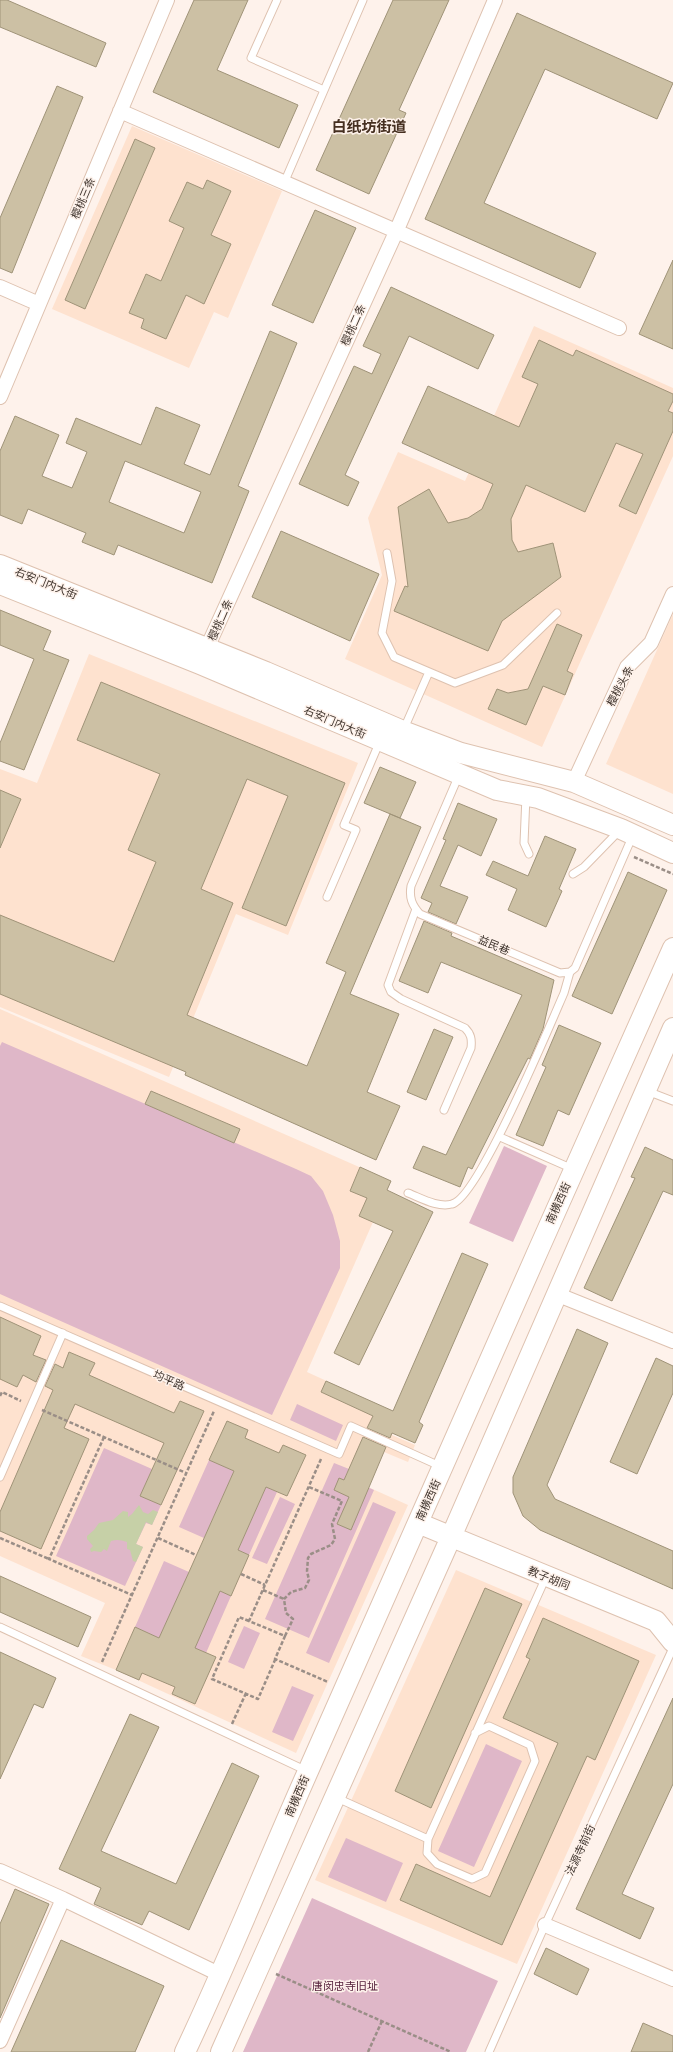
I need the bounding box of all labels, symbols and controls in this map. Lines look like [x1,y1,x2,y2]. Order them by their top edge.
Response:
district label: 白纸坊街道 [331,118,407,135]
street label: 樱桃三条 [69,175,97,221]
street label: 樱桃二条 [339,302,367,348]
street label: 右安门内大街 [13,565,79,601]
street label: 樱桃二条 [206,597,234,643]
street label: 樱桃头条 [604,664,636,708]
street label: 右安门内大街 [302,704,368,740]
street label: 益民巷 [476,933,512,957]
street label: 南横西街 [544,1180,572,1226]
street label: 均平路 [151,1368,187,1392]
street label: 南横西街 [414,1477,442,1523]
street label: 教子胡同 [526,1564,572,1592]
street label: 南横西街 [283,1773,311,1819]
street label: 法源寺前街 [563,1823,597,1877]
park label: 唐闵忠寺旧址 [312,1980,378,1992]

